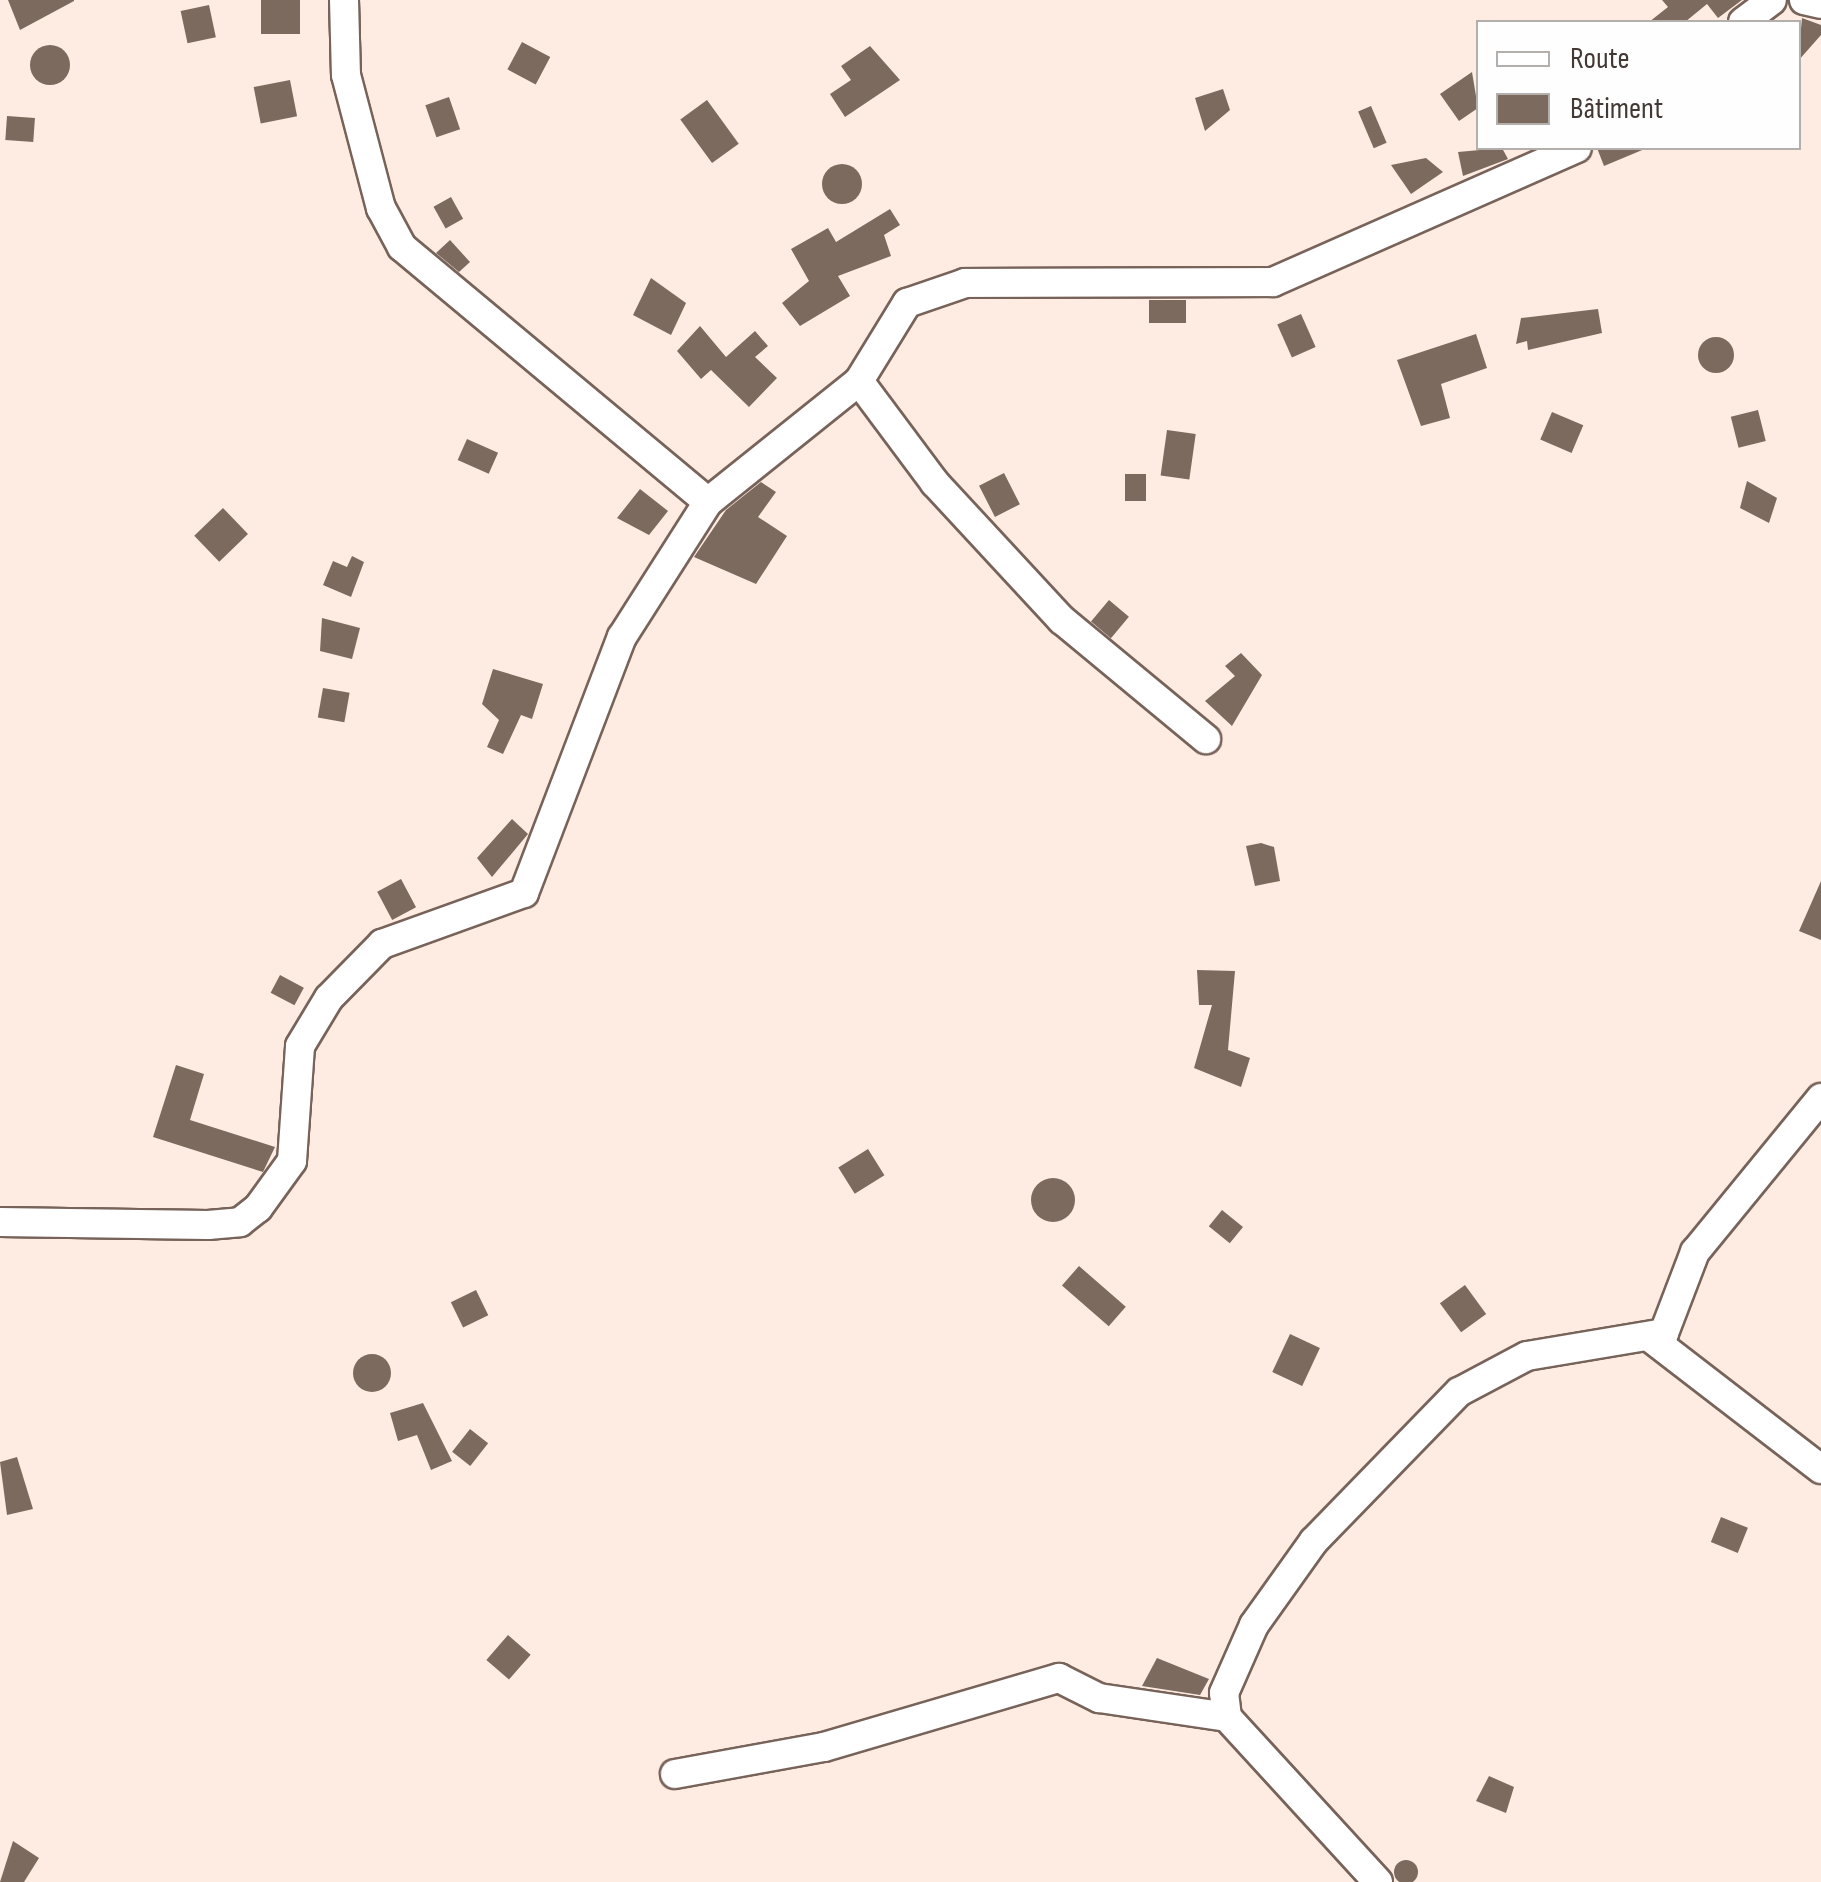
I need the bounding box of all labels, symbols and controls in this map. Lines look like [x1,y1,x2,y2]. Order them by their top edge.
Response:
legend [1476,20,1801,150]
text: Route [1570,41,1629,77]
text: Bâtiment [1570,91,1663,127]

